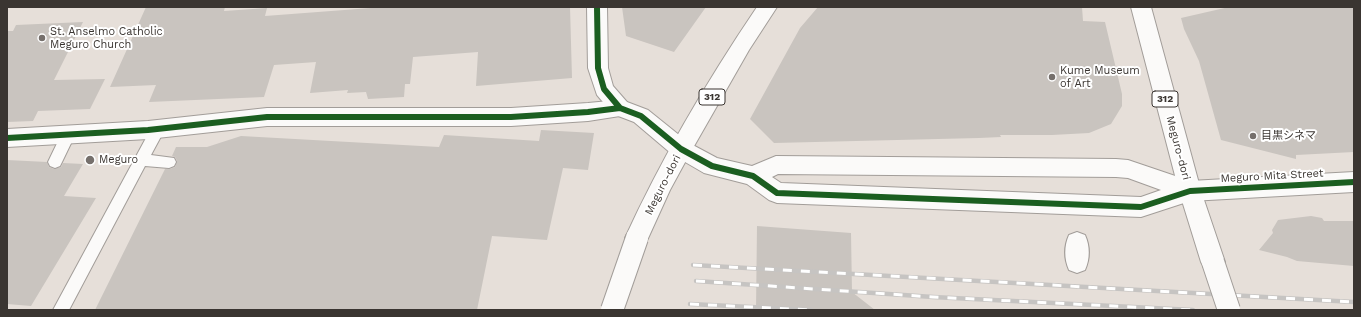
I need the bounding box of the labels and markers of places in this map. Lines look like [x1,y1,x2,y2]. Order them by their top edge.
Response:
place label: St. Anselmo Catholic Meguro Church [50,25,163,51]
marker: St. Anselmo Catholic Meguro Church [37,33,47,43]
place label: Kume Museum of Art [1060,64,1140,90]
marker: Kume Museum of Art [1047,72,1057,82]
place label: 目黒シネマ [1261,129,1316,143]
marker: 目黒シネマ [1248,131,1258,141]
place label: Meguro [99,153,138,167]
marker: Meguro [84,154,96,166]

